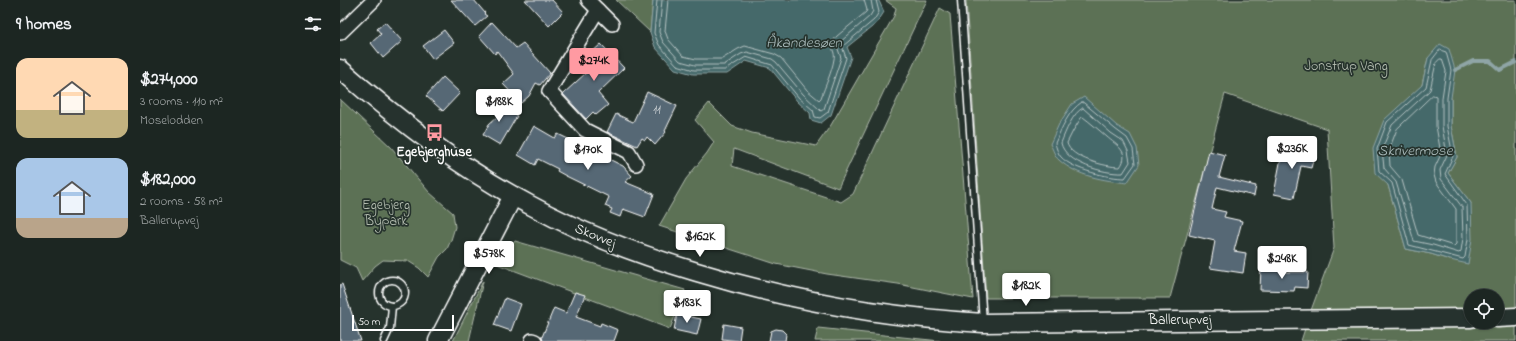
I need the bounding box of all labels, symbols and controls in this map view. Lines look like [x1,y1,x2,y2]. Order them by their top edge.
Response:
text: 9 homes [16,12,72,37]
icon: filters [302,13,324,35]
water label: Åkandesøen [766,32,843,54]
pin: $274K [566,48,622,82]
text: $274K [578,51,610,70]
park label: Jonstrup Vang [1304,56,1388,78]
text: $274,000 [140,67,198,92]
icon: home [48,74,96,122]
pin: $188K [471,89,527,123]
text: 3 rooms · 110 m² [140,92,223,111]
text: $188K [485,92,513,111]
house number: 11 [653,101,661,119]
text: Moselodden [140,111,203,130]
bus stop icon: Egebjerghuse [424,122,444,142]
pin: $236K [1264,136,1320,170]
pin: $170K [560,137,616,171]
text: $236K [1276,139,1308,158]
text: $170K [573,140,603,159]
water label: Skrivermose [1378,140,1454,162]
place label: Egebjerghuse [396,142,472,165]
text: $182,000 [140,167,195,192]
icon: home [48,174,96,222]
text: 2 rooms · 58 m² [140,192,223,211]
park label: Egebjerg Bypark [362,195,410,233]
text: Ballerupvej [140,211,198,230]
street label: Skovvej [571,218,620,254]
pin: $162K [672,224,728,258]
text: $162K [685,227,715,246]
pin: $578K [461,241,517,275]
text: $578K [473,244,505,263]
pin: $248K [1254,246,1310,280]
text: $248K [1267,249,1297,268]
pin: $182K [998,273,1054,307]
text: $182K [1011,276,1041,295]
map controls [1464,289,1504,329]
button: locate [1464,289,1504,329]
pin: $183K [659,290,715,324]
text: $183K [673,293,701,312]
street label: Ballerupvej [1148,310,1213,331]
scale bar [352,313,454,332]
text: 50 m [358,314,380,330]

